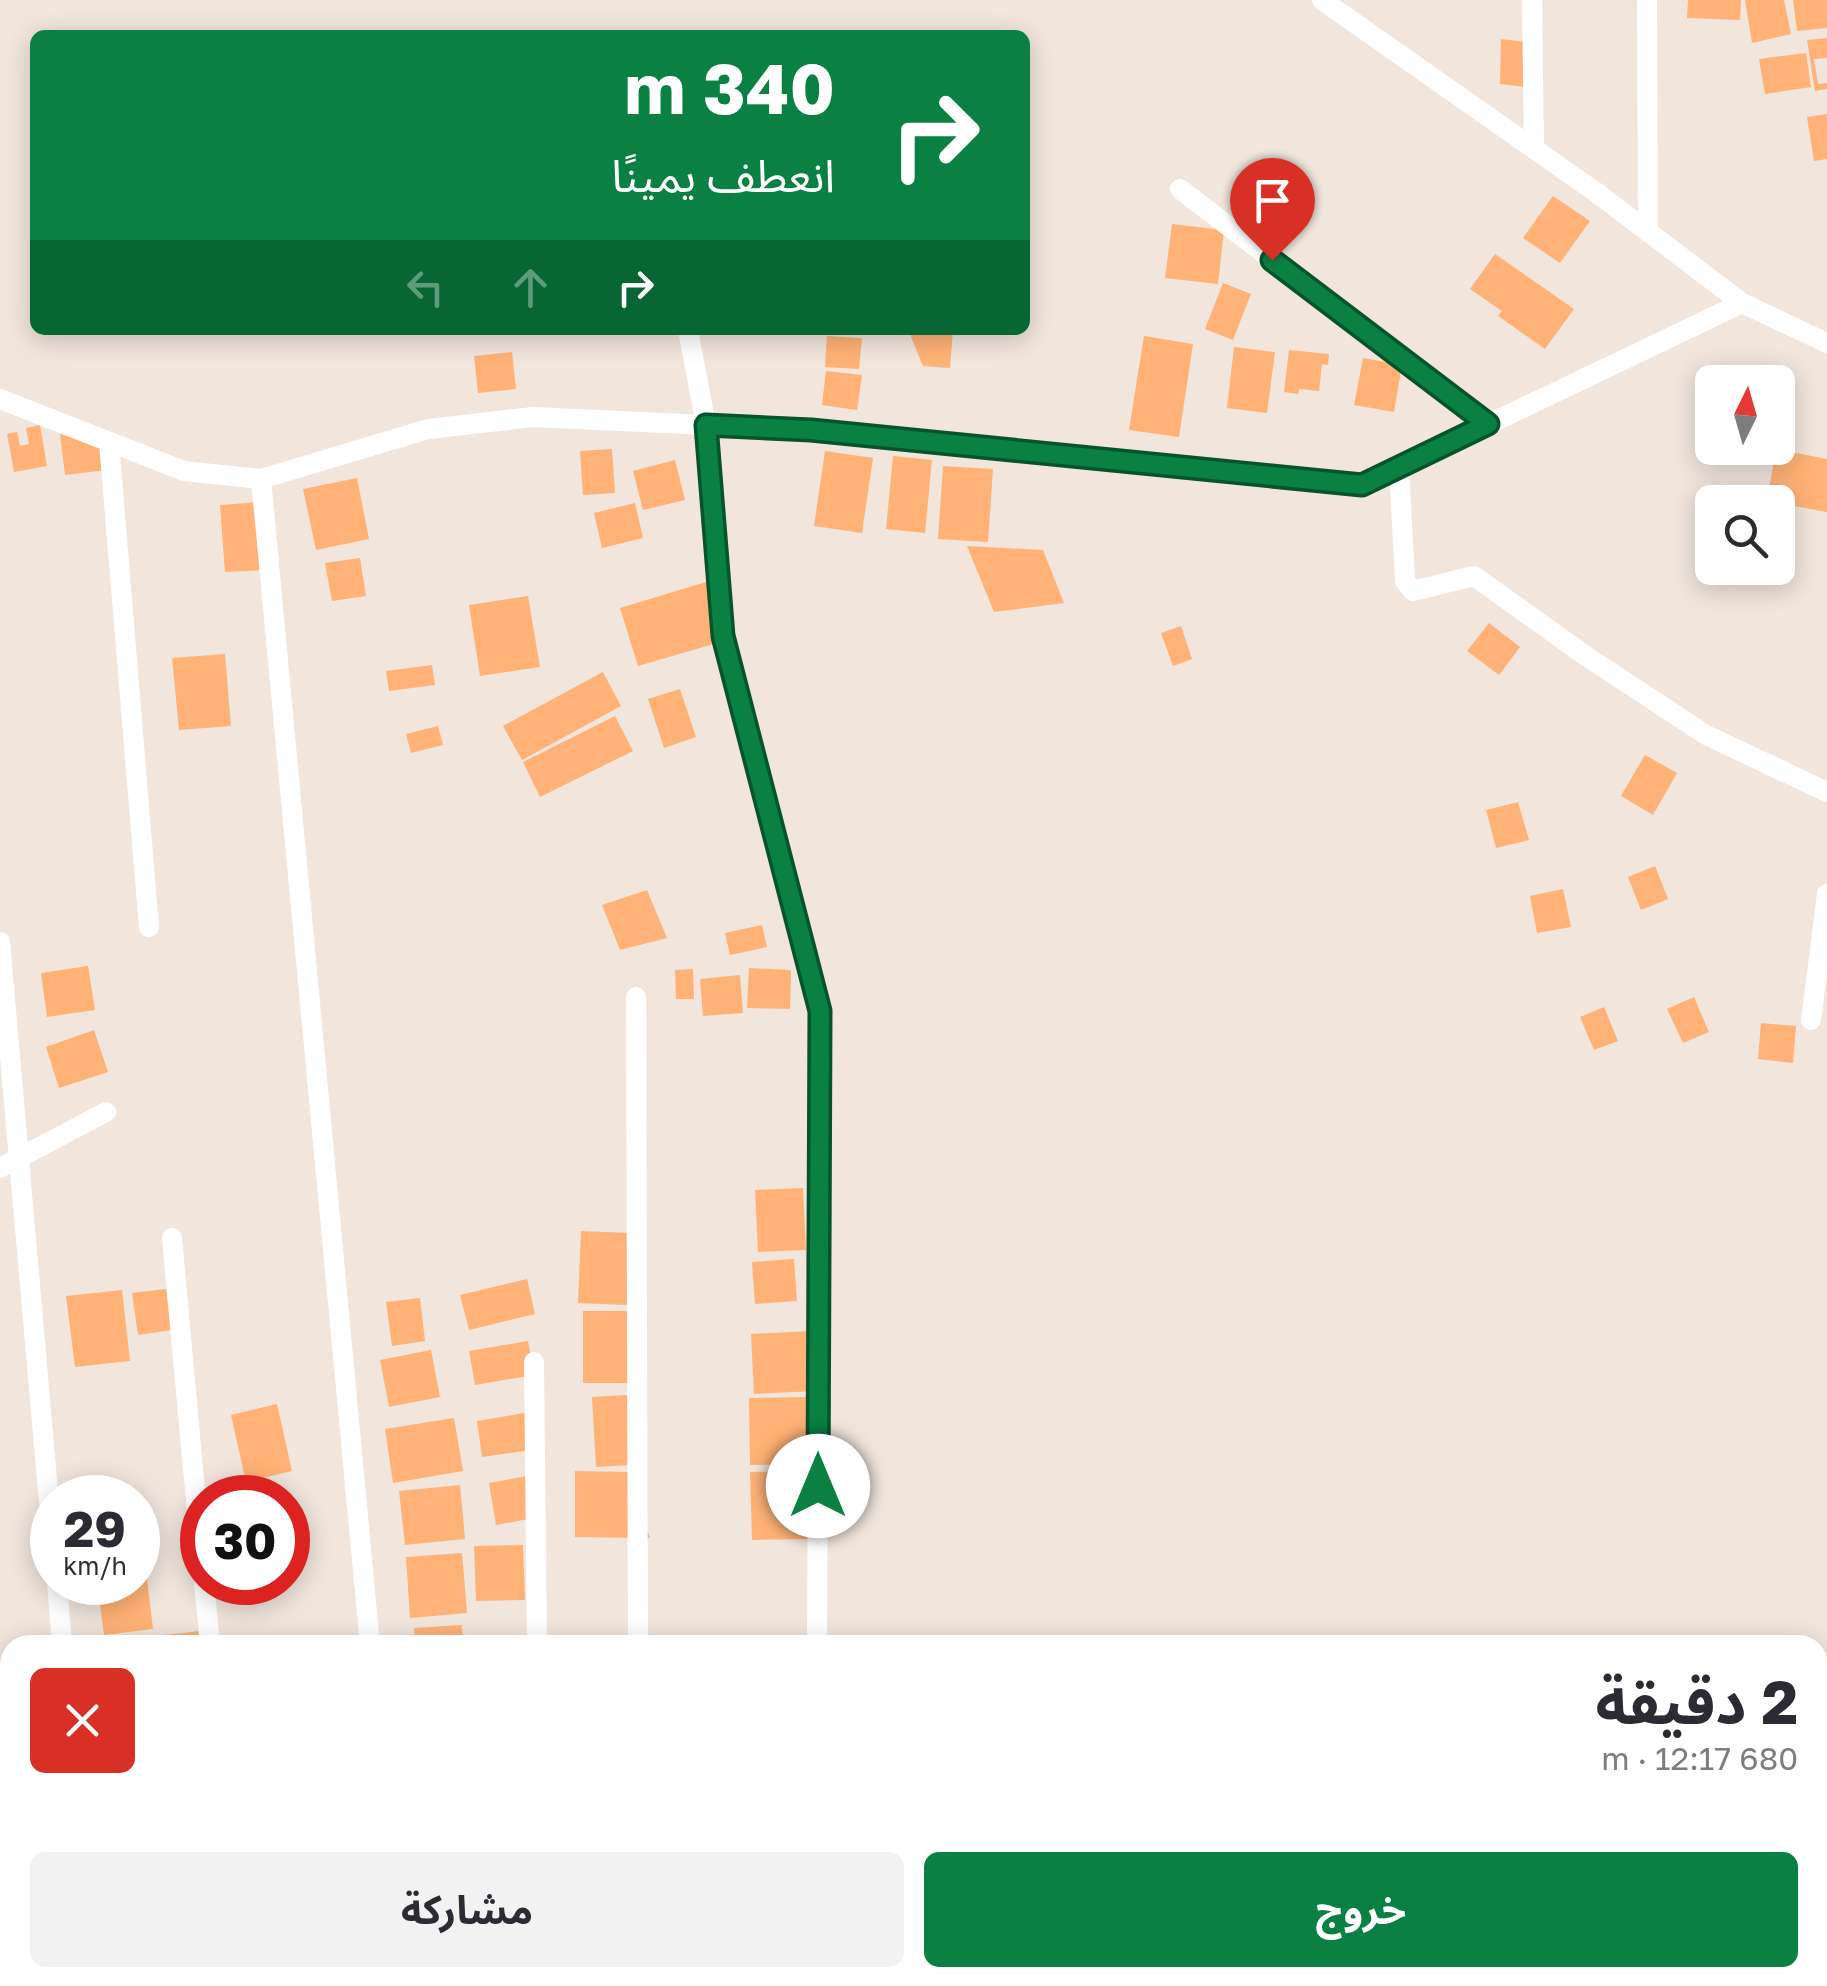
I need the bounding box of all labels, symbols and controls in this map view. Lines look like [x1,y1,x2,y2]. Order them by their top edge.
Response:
text: 340 m [624,45,835,129]
icon: right [870,70,1000,200]
text: انعطف يمينًا [611,148,835,202]
pin [1230,158,1315,261]
icon: arrive [1245,173,1300,228]
icon: left [398,260,453,315]
icon: ahead [503,260,558,315]
icon: right [608,260,663,315]
north arrow [1695,365,1795,465]
map controls [1695,365,1795,585]
button: search [1695,485,1795,585]
position arrow [766,1434,870,1538]
speed limit sign: 30 [180,1475,310,1605]
text: 29 [64,1498,126,1558]
text: km/h [63,1550,127,1581]
text: 2 دقيقة [1595,1665,1798,1737]
button: close [30,1668,135,1773]
text: 680 m · 12:17 [1601,1739,1798,1777]
button: مشاركة [30,1852,904,1967]
button: خروج [924,1852,1798,1967]

